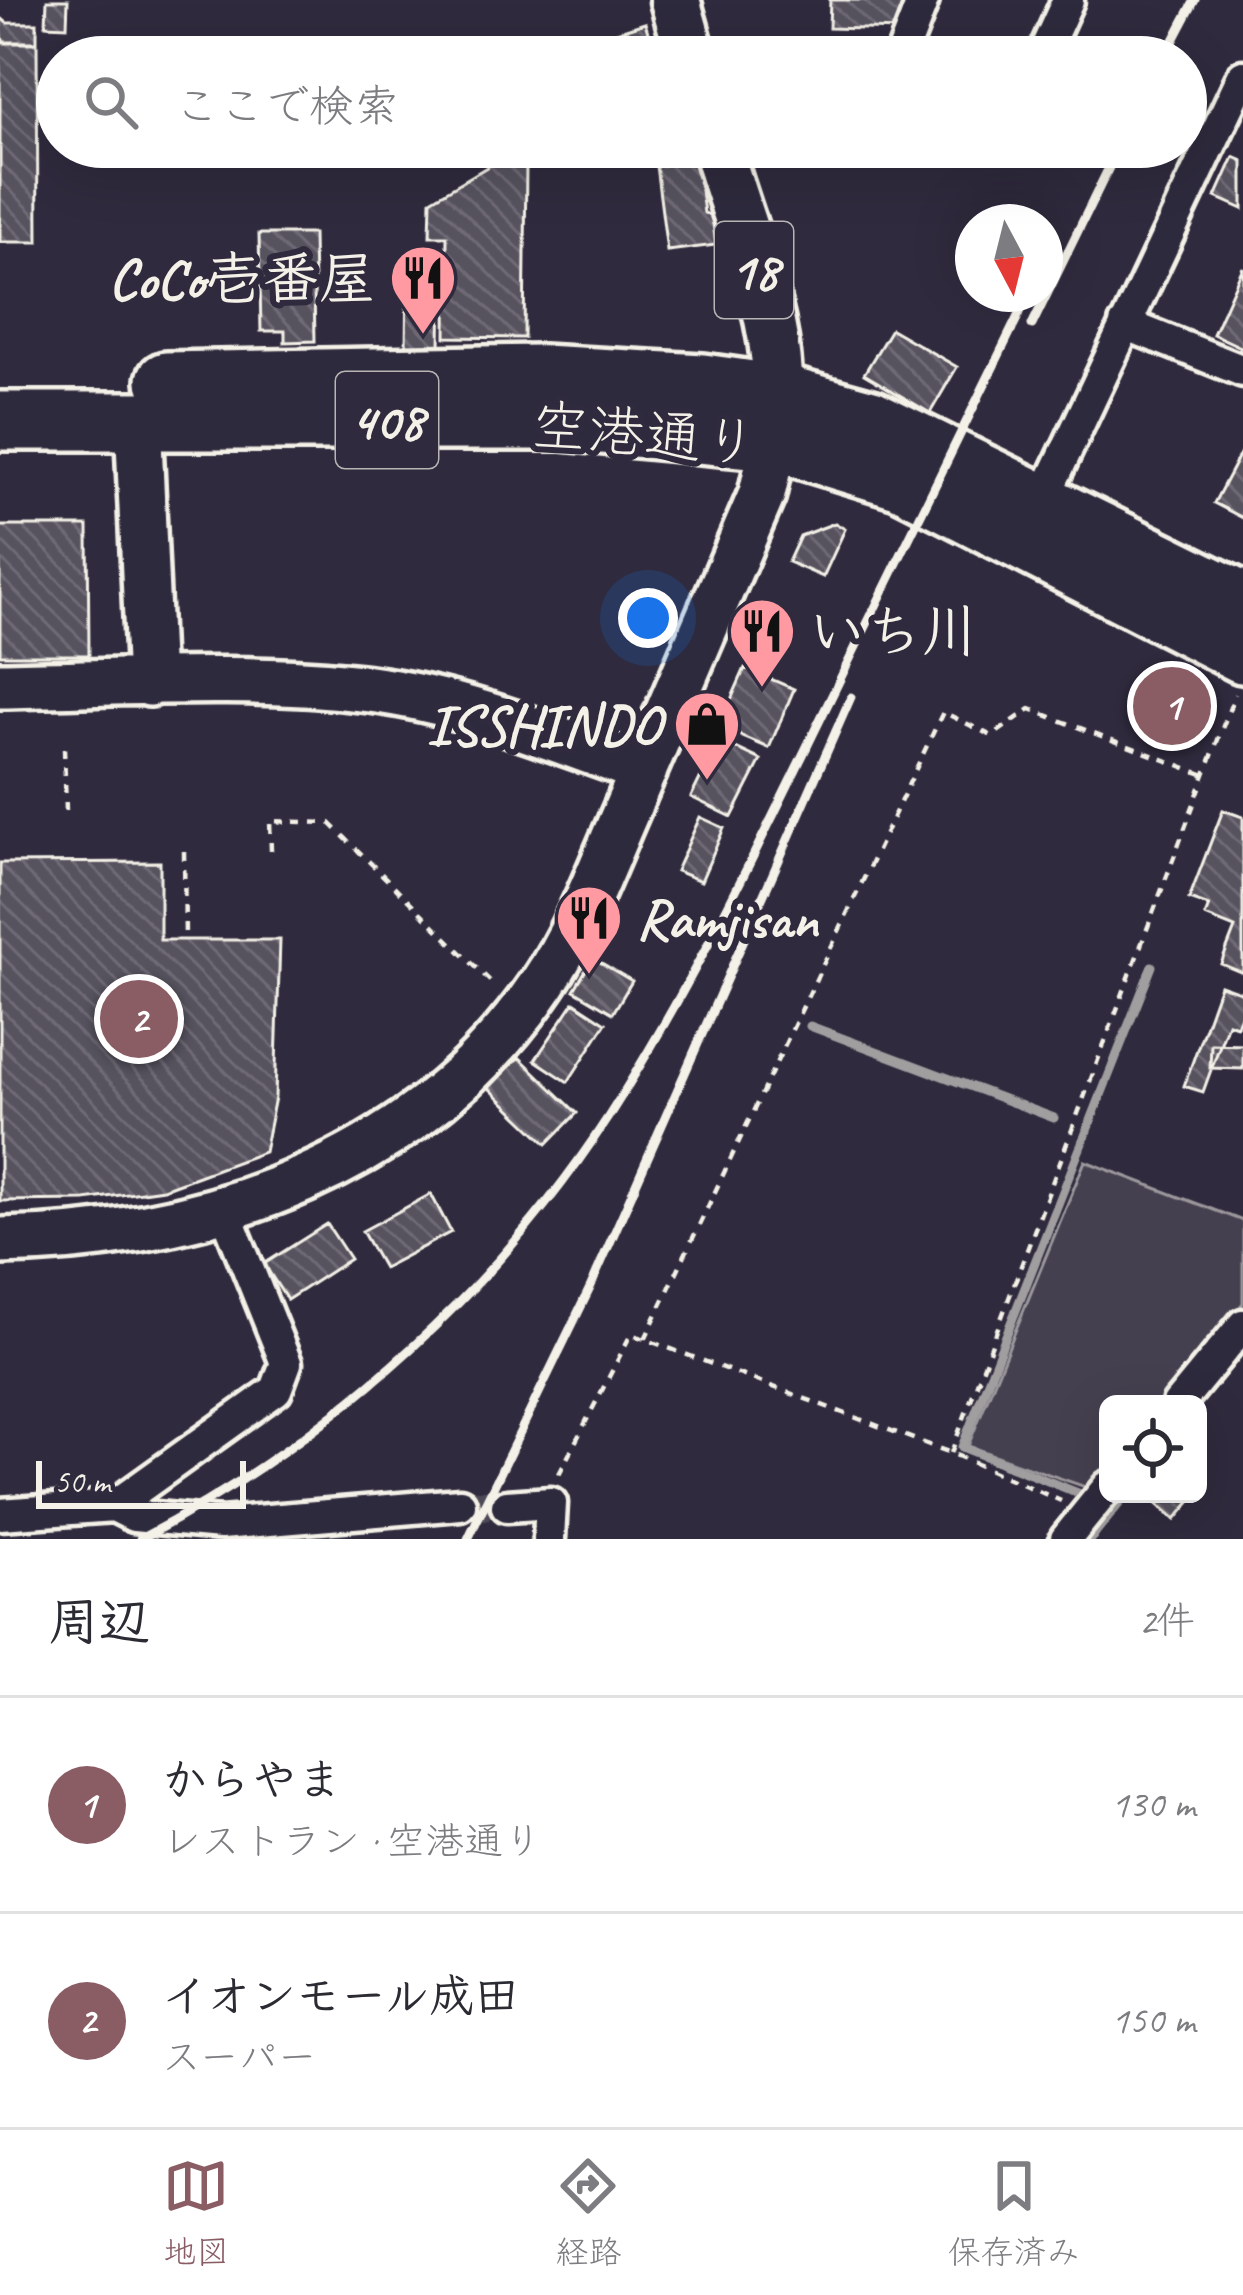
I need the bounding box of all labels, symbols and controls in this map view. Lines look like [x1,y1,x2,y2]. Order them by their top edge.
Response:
search box [36,36,1207,168]
icon: search [78,69,144,135]
text: ここで検索 [174,78,399,135]
north arrow [955,204,1063,312]
road number: 18 [715,222,793,318]
place label: CoCo壱番屋 [109,243,376,315]
restaurant icon: CoCo壱番屋 [388,243,458,337]
road number: 408 [336,372,438,468]
street label: 空港通り [528,388,762,480]
your location [618,588,678,648]
restaurant icon: いち川 [727,596,797,690]
place label: いち川 [808,596,979,668]
pin: 1 [1133,661,1211,751]
place label: ISSHINDO [426,689,667,761]
shop icon: ISSHINDO [672,689,742,783]
restaurant icon: Ramjisan [554,883,624,977]
place label: Ramjisan [636,883,819,955]
pin: 2 [100,974,178,1064]
map controls [1099,1395,1207,1503]
button: locate [1099,1395,1207,1503]
scale bar [36,1455,246,1508]
text: 50 m [54,1461,110,1503]
text: 周辺 [48,1590,150,1654]
text: 2件 [1138,1597,1195,1646]
text: からやま [162,1752,342,1809]
text: 1 [78,1780,96,1829]
text: 130 m [1111,1780,1195,1829]
text: レストラン · 空港通り [162,1817,542,1866]
text: イオンモール成田 [162,1968,519,2025]
text: 2 [78,1996,96,2045]
text: 150 m [1111,1996,1195,2045]
text: スーパー [162,2033,316,2082]
tab: 地図 [163,2153,229,2273]
tab: 経路 [555,2153,621,2273]
tab: 保存済み [948,2153,1080,2273]

